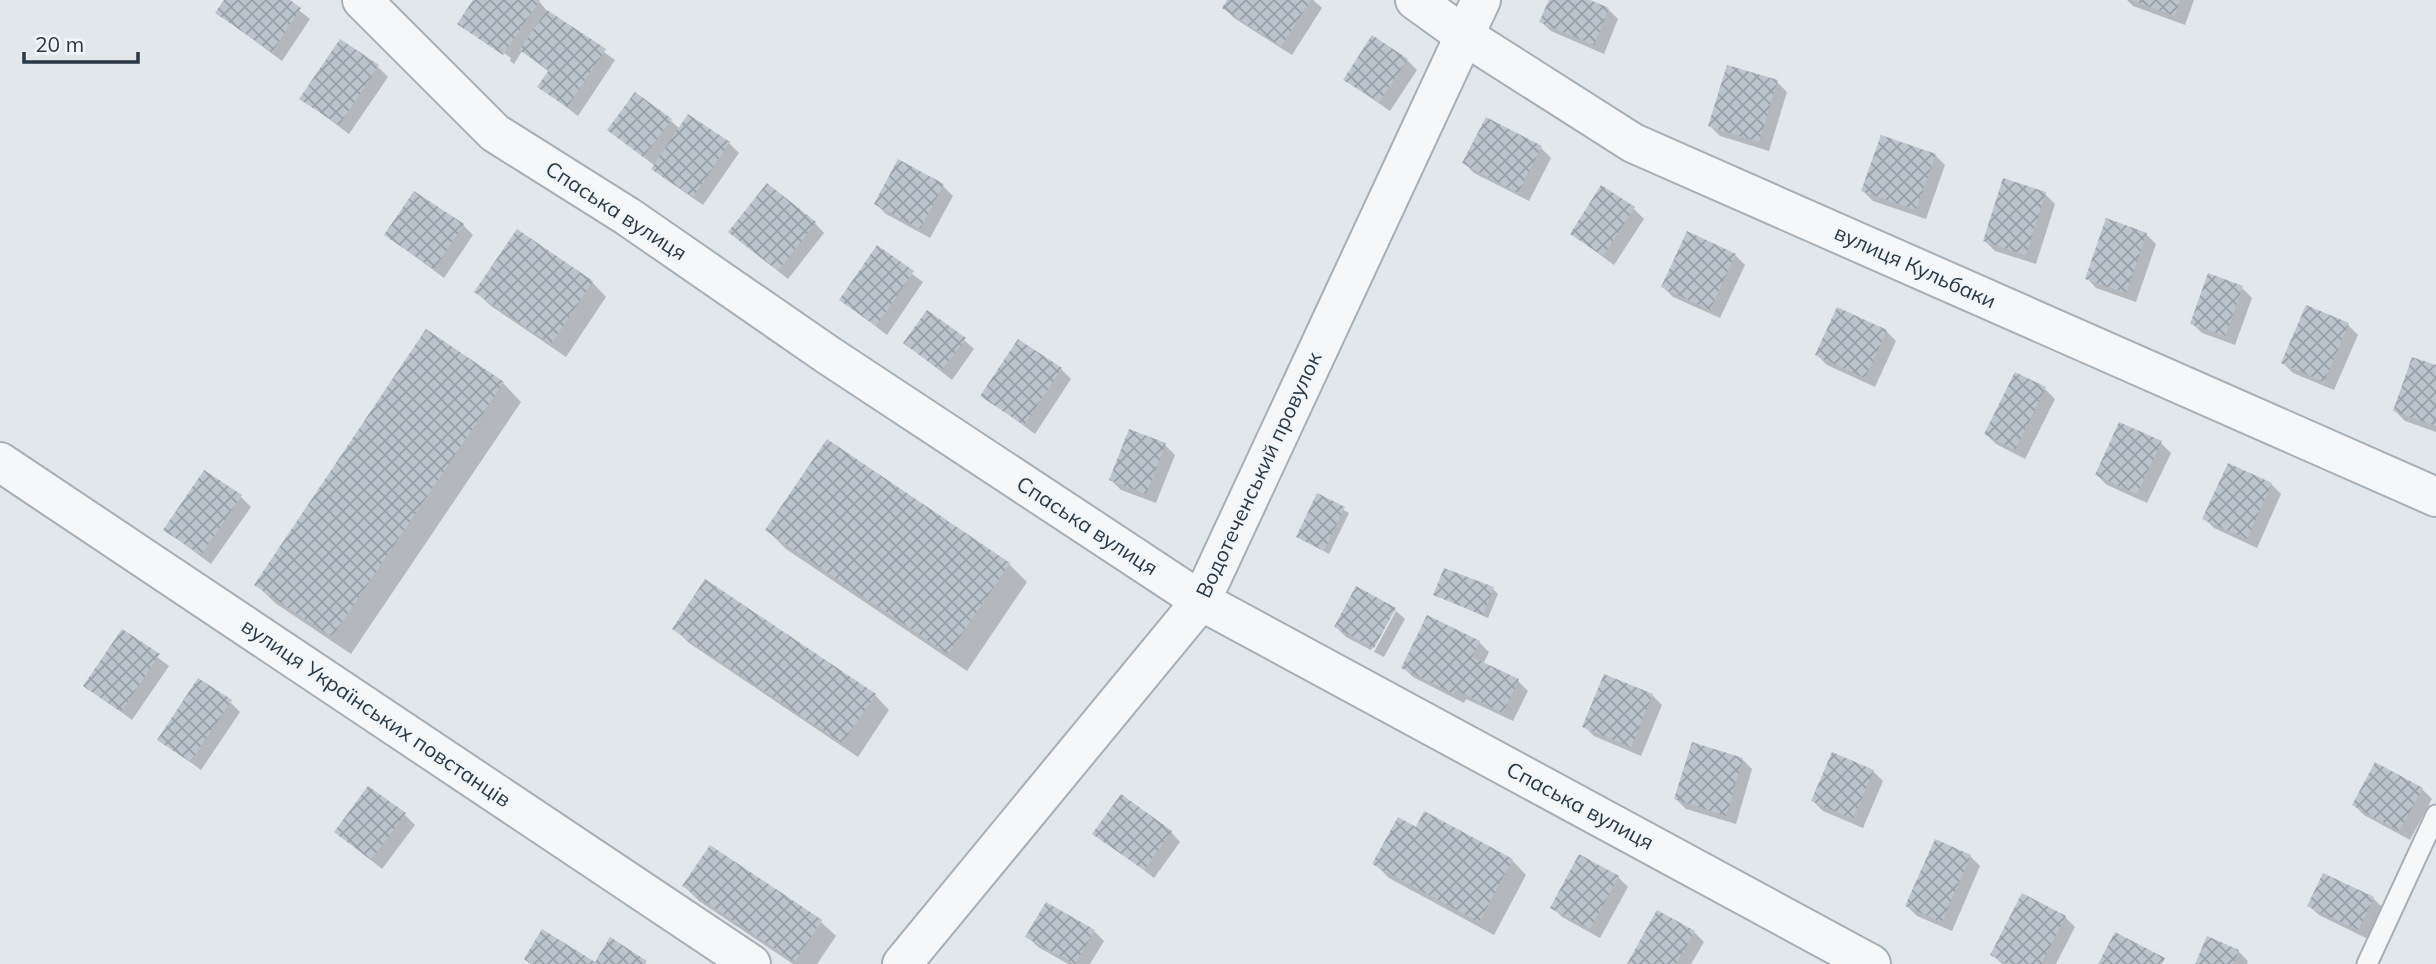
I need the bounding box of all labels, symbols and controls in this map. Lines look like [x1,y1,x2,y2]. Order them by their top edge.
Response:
scale bar [24,21,138,65]
text: 20 m [35,31,84,57]
street label: Спаська вулиця [541,155,692,265]
street label: вулиця Кульбаки [1831,219,2000,313]
street label: Водотеченський провулок [1190,347,1327,602]
street label: Спаська вулиця [1012,470,1163,580]
street label: вулиця Українських повстанців [237,612,516,812]
street label: Спаська вулиця [1502,755,1659,855]

